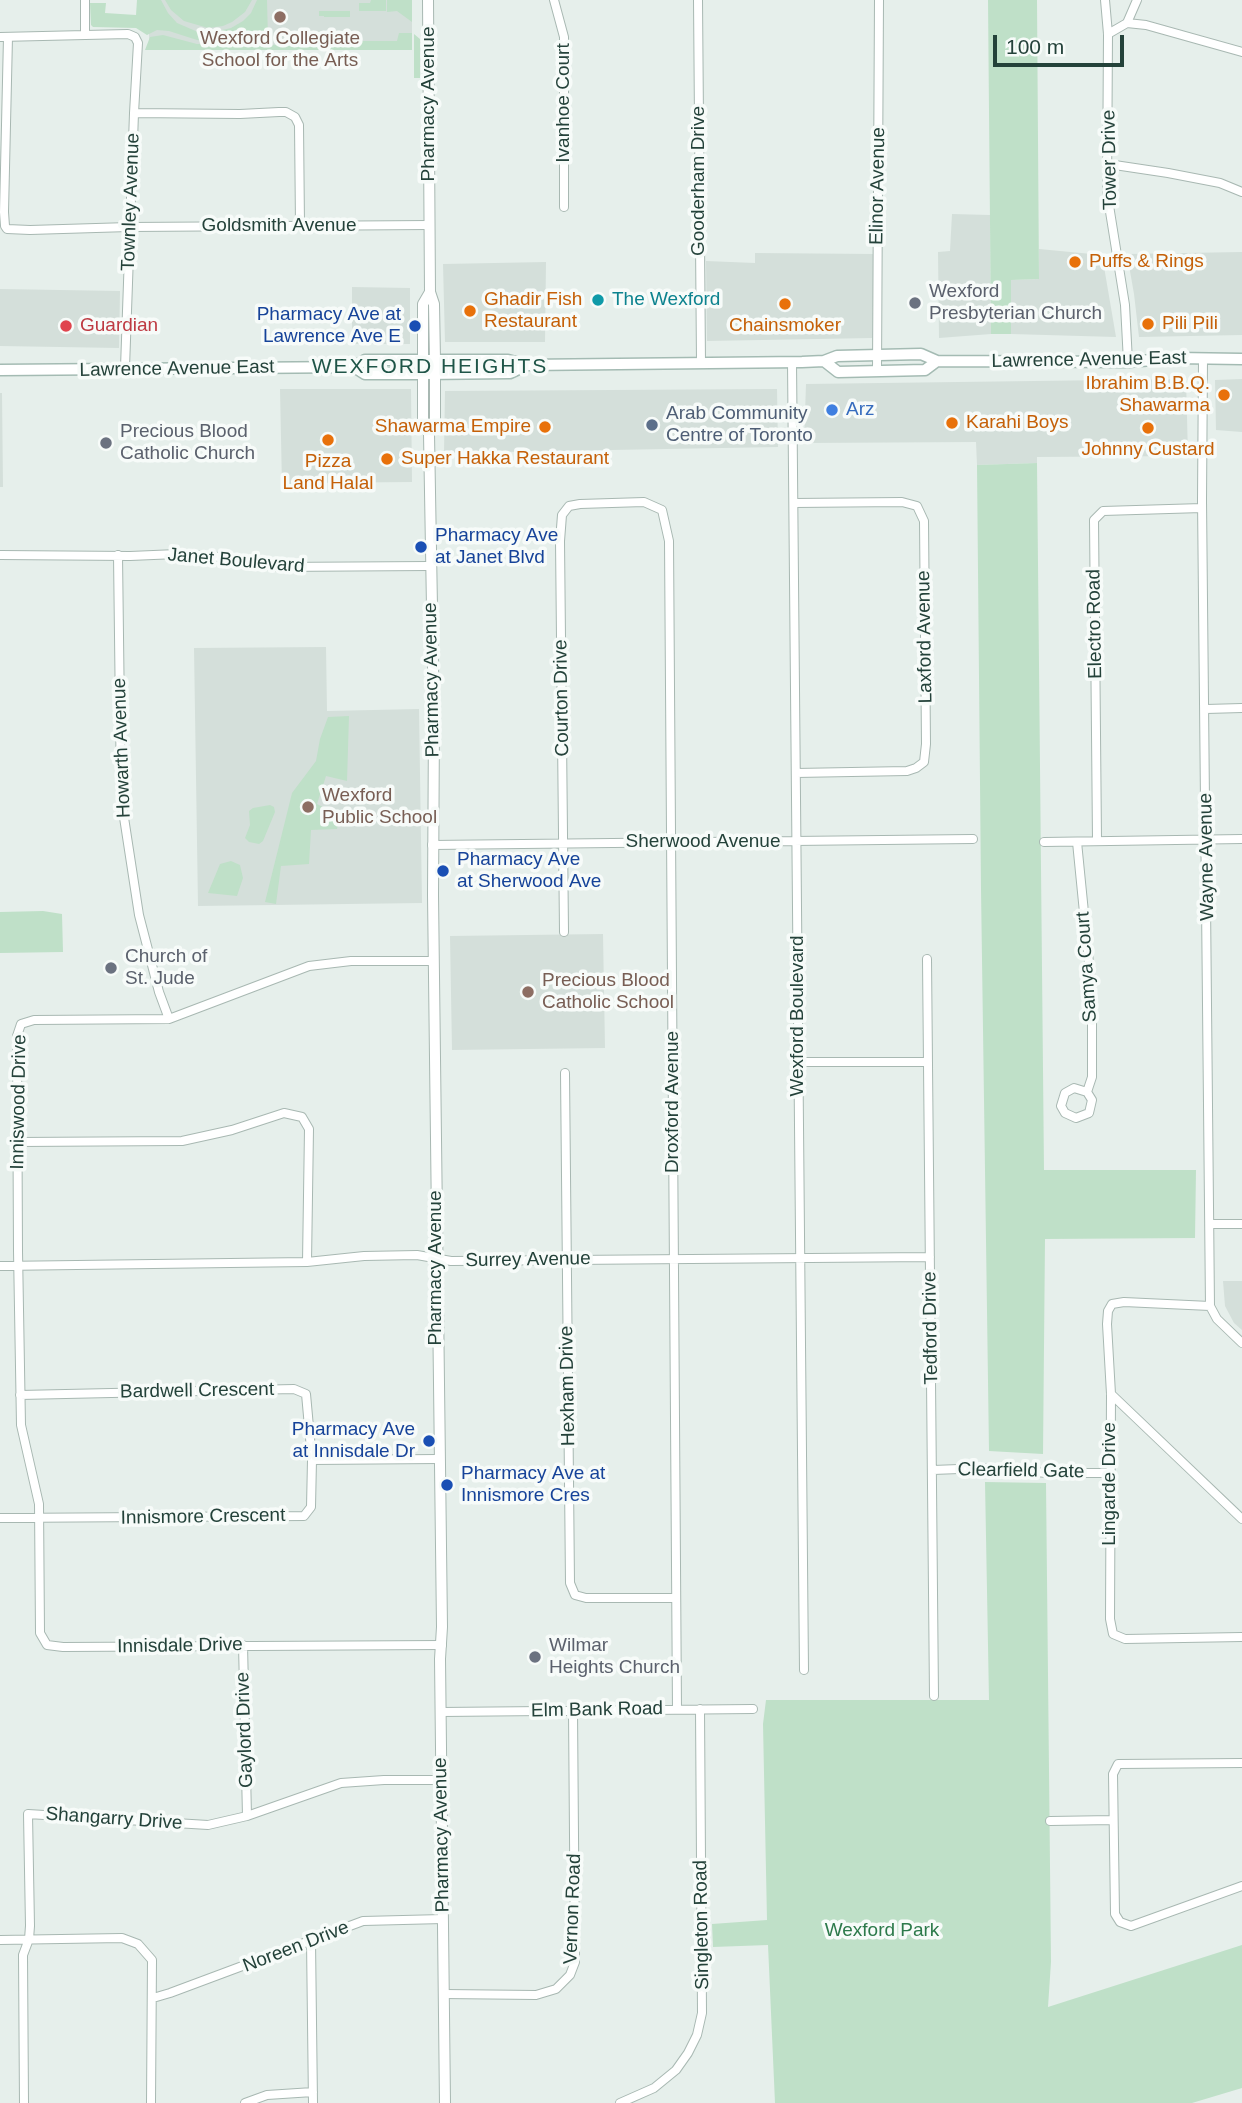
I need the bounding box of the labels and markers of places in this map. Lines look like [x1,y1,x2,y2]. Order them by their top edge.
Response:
marker: Wexford Collegiate School for the Arts [272,9,288,25]
place label: Wexford Collegiate School for the Arts [200,28,360,72]
place label: Puffs & Rings [1089,251,1204,273]
marker: Puffs & Rings [1067,254,1083,270]
place label: Wexford Presbyterian Church [929,281,1102,325]
place label: Ghadir Fish Restaurant [484,289,582,333]
place label: The Wexford [612,289,720,311]
marker: The Wexford [590,292,606,308]
marker: Wexford Presbyterian Church [907,295,923,311]
marker: Chainsmoker [777,296,793,312]
marker: Ghadir Fish Restaurant [462,303,478,319]
place label: Pharmacy Ave at Lawrence Ave E [257,304,401,348]
place label: Pili Pili [1162,313,1218,335]
place label: Guardian [80,315,158,337]
place label: Chainsmoker [729,315,841,337]
marker: Pili Pili [1140,316,1156,332]
marker: Guardian [58,318,74,334]
marker: Pharmacy Ave at Lawrence Ave E [407,318,423,334]
place label: Ibrahim B.B.Q. Shawarma [1085,373,1210,417]
marker: Ibrahim B.B.Q. Shawarma [1216,387,1232,403]
place label: Arz [846,399,874,421]
marker: Arz [824,402,840,418]
place label: Arab Community Centre of Toronto [666,403,813,447]
place label: Karahi Boys [966,412,1068,434]
marker: Karahi Boys [944,415,960,431]
place label: Shawarma Empire [375,416,531,438]
marker: Arab Community Centre of Toronto [644,417,660,433]
marker: Shawarma Empire [537,419,553,435]
marker: Johnny Custard [1140,420,1156,436]
place label: Precious Blood Catholic Church [120,421,255,465]
marker: Pizza Land Halal [320,432,336,448]
marker: Precious Blood Catholic Church [98,435,114,451]
place label: Johnny Custard [1081,439,1215,461]
place label: Super Hakka Restaurant [401,448,609,470]
place label: Pizza Land Halal [283,451,373,495]
marker: Super Hakka Restaurant [379,451,395,467]
place label: Pharmacy Ave at Janet Blvd [435,525,558,569]
marker: Pharmacy Ave at Janet Blvd [413,539,429,555]
place label: Wexford Public School [322,785,437,829]
marker: Wexford Public School [300,799,316,815]
place label: Pharmacy Ave at Sherwood Ave [457,849,601,893]
marker: Pharmacy Ave at Sherwood Ave [435,863,451,879]
place label: Church of St. Jude [125,946,207,990]
marker: Church of St. Jude [103,960,119,976]
place label: Precious Blood Catholic School [542,970,674,1014]
marker: Precious Blood Catholic School [520,984,536,1000]
place label: Pharmacy Ave at Innisdale Dr [292,1419,415,1463]
marker: Pharmacy Ave at Innisdale Dr [421,1433,437,1449]
place label: Pharmacy Ave at Innismore Cres [461,1463,605,1507]
marker: Pharmacy Ave at Innismore Cres [439,1477,455,1493]
place label: Wilmar Heights Church [549,1635,680,1679]
marker: Wilmar Heights Church [527,1649,543,1665]

